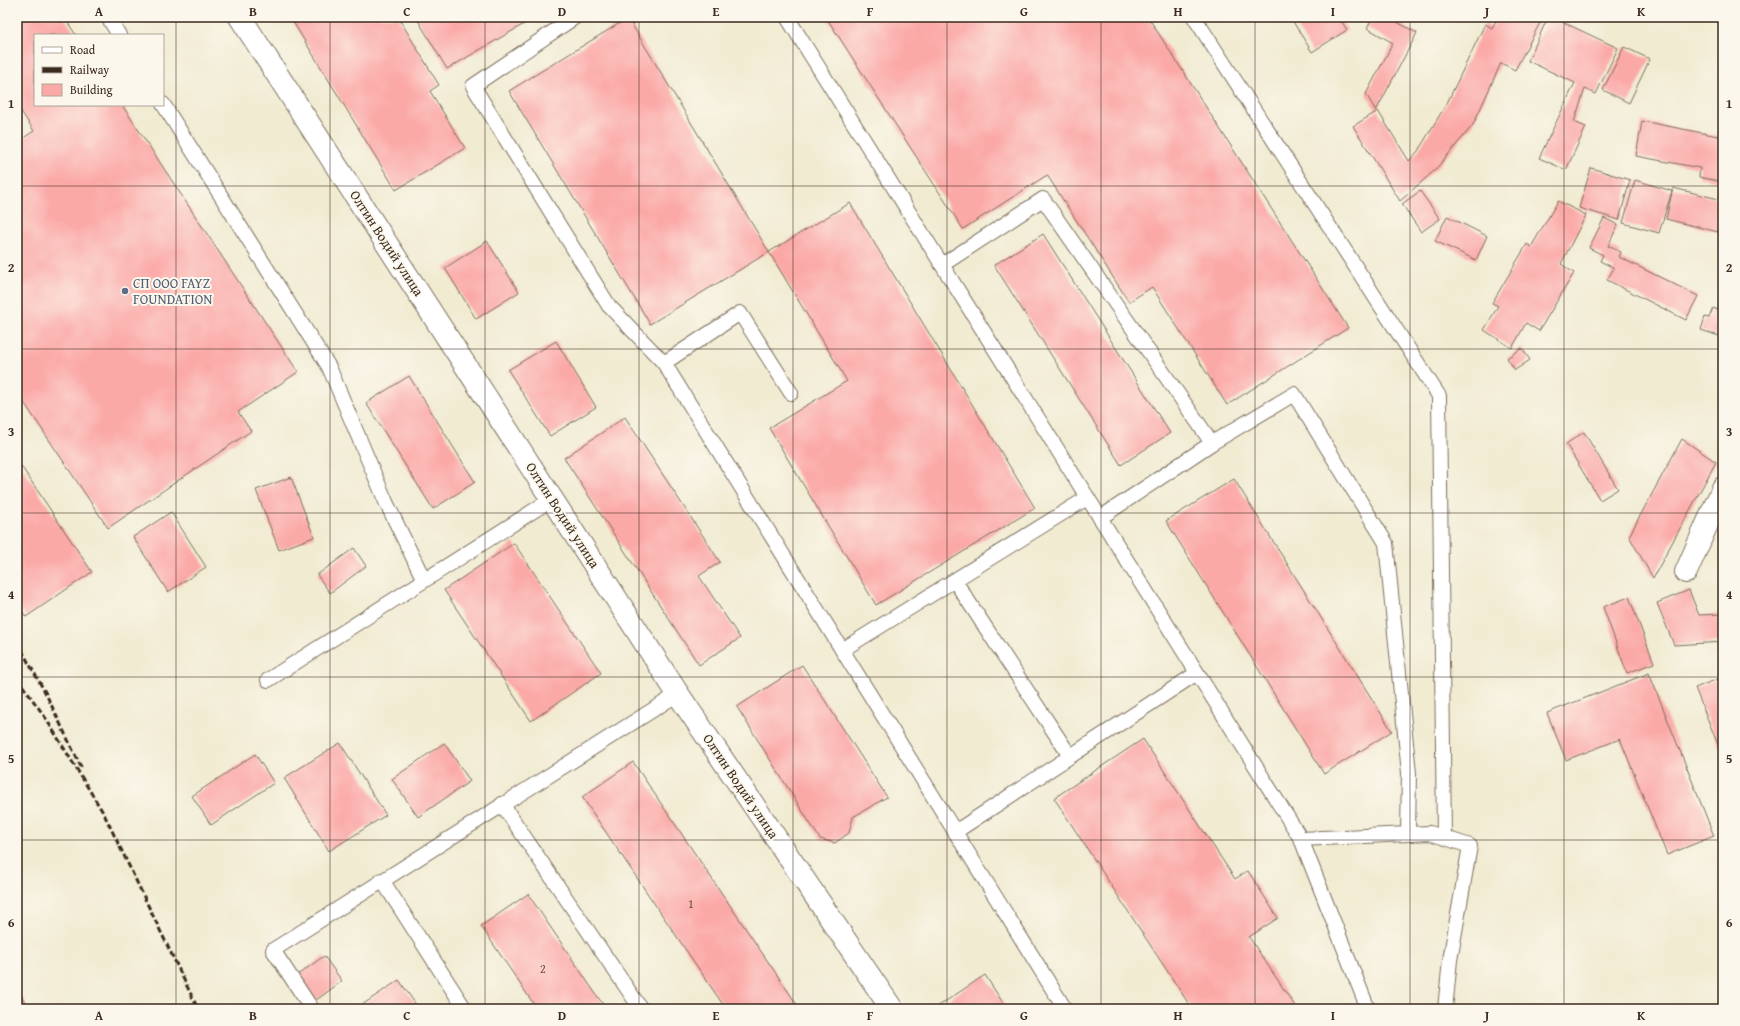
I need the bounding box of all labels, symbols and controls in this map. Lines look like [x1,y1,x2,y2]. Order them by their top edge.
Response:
text: A [95,2,104,21]
text: B [249,2,257,21]
text: C [403,2,411,21]
text: D [558,2,566,21]
text: E [713,2,720,21]
text: F [867,2,874,21]
text: G [1020,2,1028,21]
text: H [1173,2,1183,21]
text: I [1331,2,1335,21]
text: J [1483,2,1490,21]
text: K [1637,2,1646,21]
legend [34,34,164,106]
text: Road [70,41,96,58]
text: Railway [70,61,109,78]
text: Building [70,81,113,98]
text: 1 [8,94,14,113]
text: 1 [1726,94,1732,113]
street label: Олтин Водий улица [345,186,429,300]
text: 2 [8,258,15,277]
text: 2 [1726,258,1733,277]
place label: СП ООО FAYZ FOUNDATION [133,273,212,309]
marker: СП ООО FAYZ FOUNDATION [120,286,130,296]
text: 3 [8,422,14,441]
text: 3 [1726,422,1732,441]
street label: Олтин Водий улица [521,458,605,572]
text: 4 [8,585,15,604]
text: 4 [1726,585,1733,604]
street label: Олтин Водий улица [698,730,784,843]
text: 5 [8,749,15,768]
text: 5 [1726,749,1733,768]
house number: 1 [688,895,694,912]
text: 6 [8,913,15,932]
text: 6 [1726,913,1733,932]
house number: 2 [540,960,546,977]
text: A [95,1006,104,1025]
text: B [249,1006,257,1025]
text: C [403,1006,411,1025]
text: D [558,1006,566,1025]
text: E [713,1006,720,1025]
text: F [867,1006,874,1025]
text: G [1020,1006,1028,1025]
text: H [1173,1006,1183,1025]
text: I [1331,1006,1335,1025]
text: J [1483,1006,1490,1025]
text: K [1637,1006,1646,1025]

